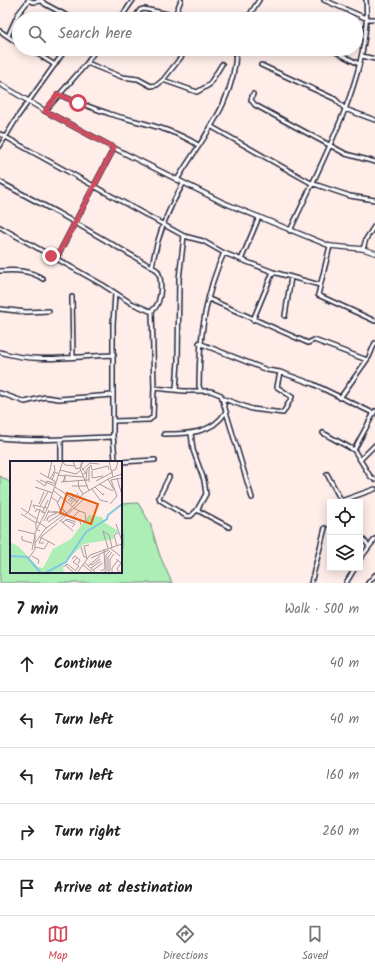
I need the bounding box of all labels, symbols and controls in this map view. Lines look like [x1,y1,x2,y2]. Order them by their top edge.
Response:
search box [12,12,363,56]
text: Search here [58,22,132,46]
icon: search [26,23,48,45]
route start [69,94,87,112]
route end [42,247,60,265]
inset map [10,461,122,573]
map controls [327,499,363,571]
button: locate [327,499,363,535]
button: layers [327,535,363,571]
text: 7 min [16,596,58,623]
text: Walk · 500 m [284,599,359,620]
text: Continue [54,652,112,676]
icon: ahead [16,653,38,675]
text: 40 m [330,653,359,674]
text: Turn left [54,708,114,732]
icon: left [16,709,38,731]
text: 40 m [330,709,359,730]
text: Turn left [54,764,114,788]
icon: left [16,765,38,787]
text: 160 m [326,765,359,786]
text: Turn right [54,820,121,844]
icon: right [16,821,38,843]
text: 260 m [322,821,359,842]
text: Arrive at destination [54,876,193,900]
icon: arrive [16,877,38,899]
tab: Map [47,923,69,965]
tab: Directions [163,923,208,965]
tab: Saved [302,923,328,965]

